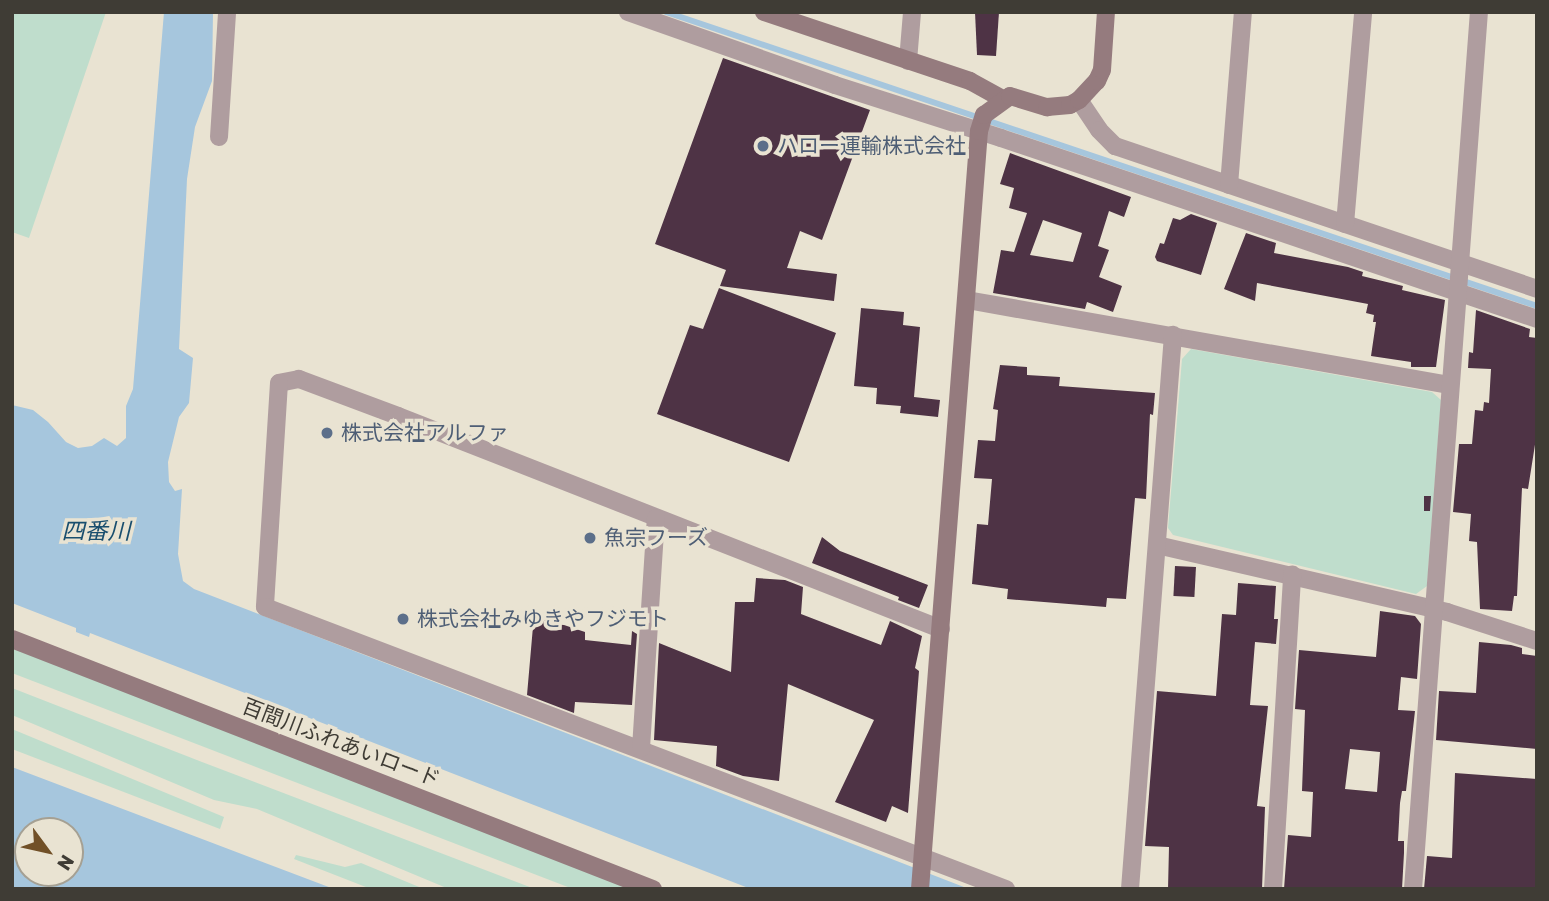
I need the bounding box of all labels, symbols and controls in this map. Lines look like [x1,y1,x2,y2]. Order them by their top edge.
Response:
place label: ハロー運輸株式会社 [777,133,966,159]
marker: ハロー運輸株式会社 [755,138,771,154]
place label: 株式会社アルファ [341,420,509,446]
marker: 株式会社アルファ [319,425,335,441]
water label: 四番川 [62,517,130,545]
place label: 魚宗フーズ [604,525,709,551]
marker: 魚宗フーズ [582,530,598,546]
place label: 株式会社みゆきやフジモト [417,606,669,632]
marker: 株式会社みゆきやフジモト [395,611,411,627]
street label: 百間川ふれあいロード [238,694,444,792]
north arrow [14,817,84,887]
text: N [52,851,79,875]

